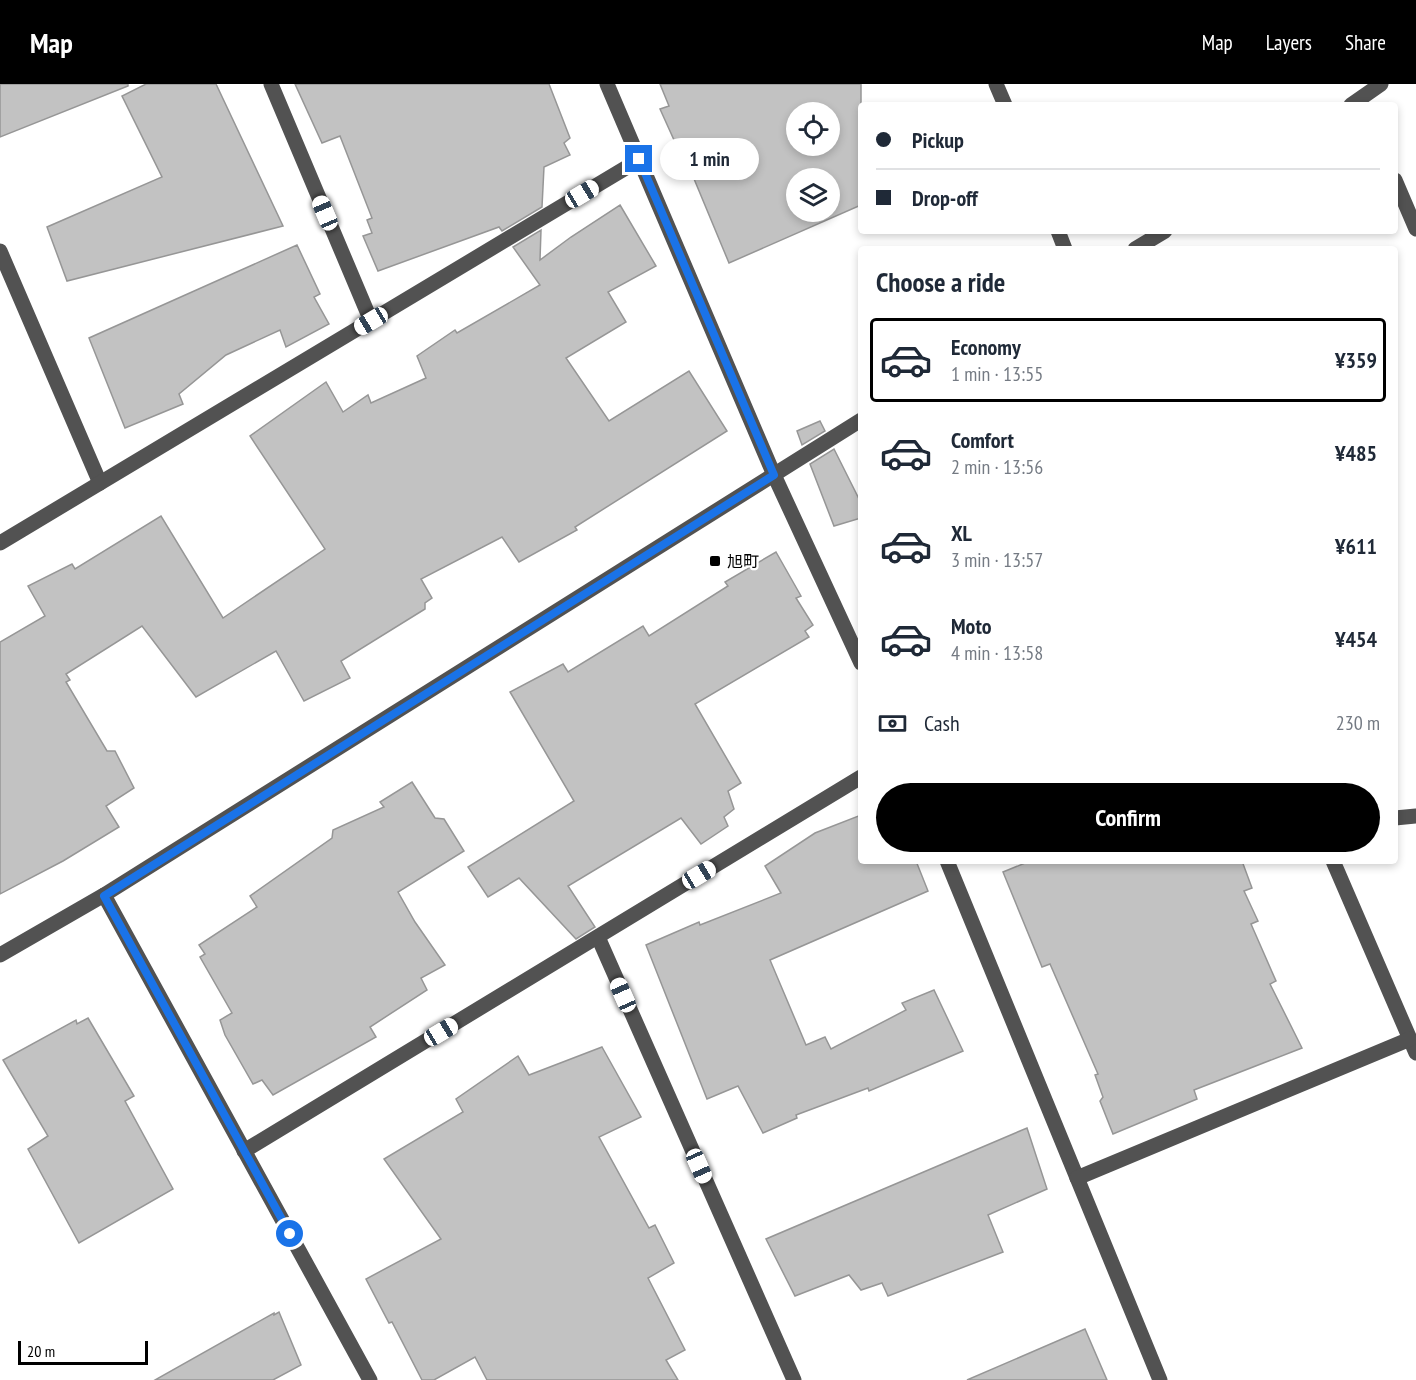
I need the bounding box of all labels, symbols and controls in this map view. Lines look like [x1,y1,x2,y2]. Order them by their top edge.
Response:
text: Map [30,24,73,61]
text: Map [1202,29,1233,56]
text: Layers [1266,29,1312,56]
text: Share [1345,29,1386,56]
map controls [786,102,840,222]
button: locate [786,102,840,156]
text: Pickup [912,126,964,154]
callout: 1 min [660,138,759,180]
route end [625,145,652,172]
text: 1 min [689,146,730,172]
button: layers [786,168,840,222]
car [562,177,602,211]
text: Drop-off [912,184,978,212]
car [310,193,340,233]
text: Choose a ride [876,265,1005,299]
car [351,304,391,338]
icon: car [879,333,933,387]
text: Economy [951,333,1021,361]
text: ¥359 [1335,346,1377,374]
text: 1 min · 13:55 [951,361,1043,387]
icon: car [879,426,933,480]
text: Comfort [951,426,1014,454]
text: ¥485 [1335,439,1377,467]
text: 2 min · 13:56 [951,454,1043,480]
icon: car [879,519,933,573]
text: XL [951,519,972,547]
text: ¥611 [1335,532,1377,560]
text: 3 min · 13:57 [951,547,1043,573]
place label: 旭町 [727,551,759,571]
marker: 旭町 [708,554,722,568]
icon: car [879,612,933,666]
text: Moto [951,612,992,640]
text: ¥454 [1335,625,1377,653]
text: 4 min · 13:58 [951,640,1043,666]
icon: cash [876,707,909,740]
text: Cash [924,709,960,737]
text: 230 m [1336,710,1380,736]
button: Confirm [876,783,1380,852]
car [679,858,719,892]
car [607,975,639,1015]
car [421,1015,461,1049]
car [683,1146,715,1186]
route start [276,1220,303,1247]
scale bar [18,1338,148,1366]
text: 20 m [27,1341,55,1361]

